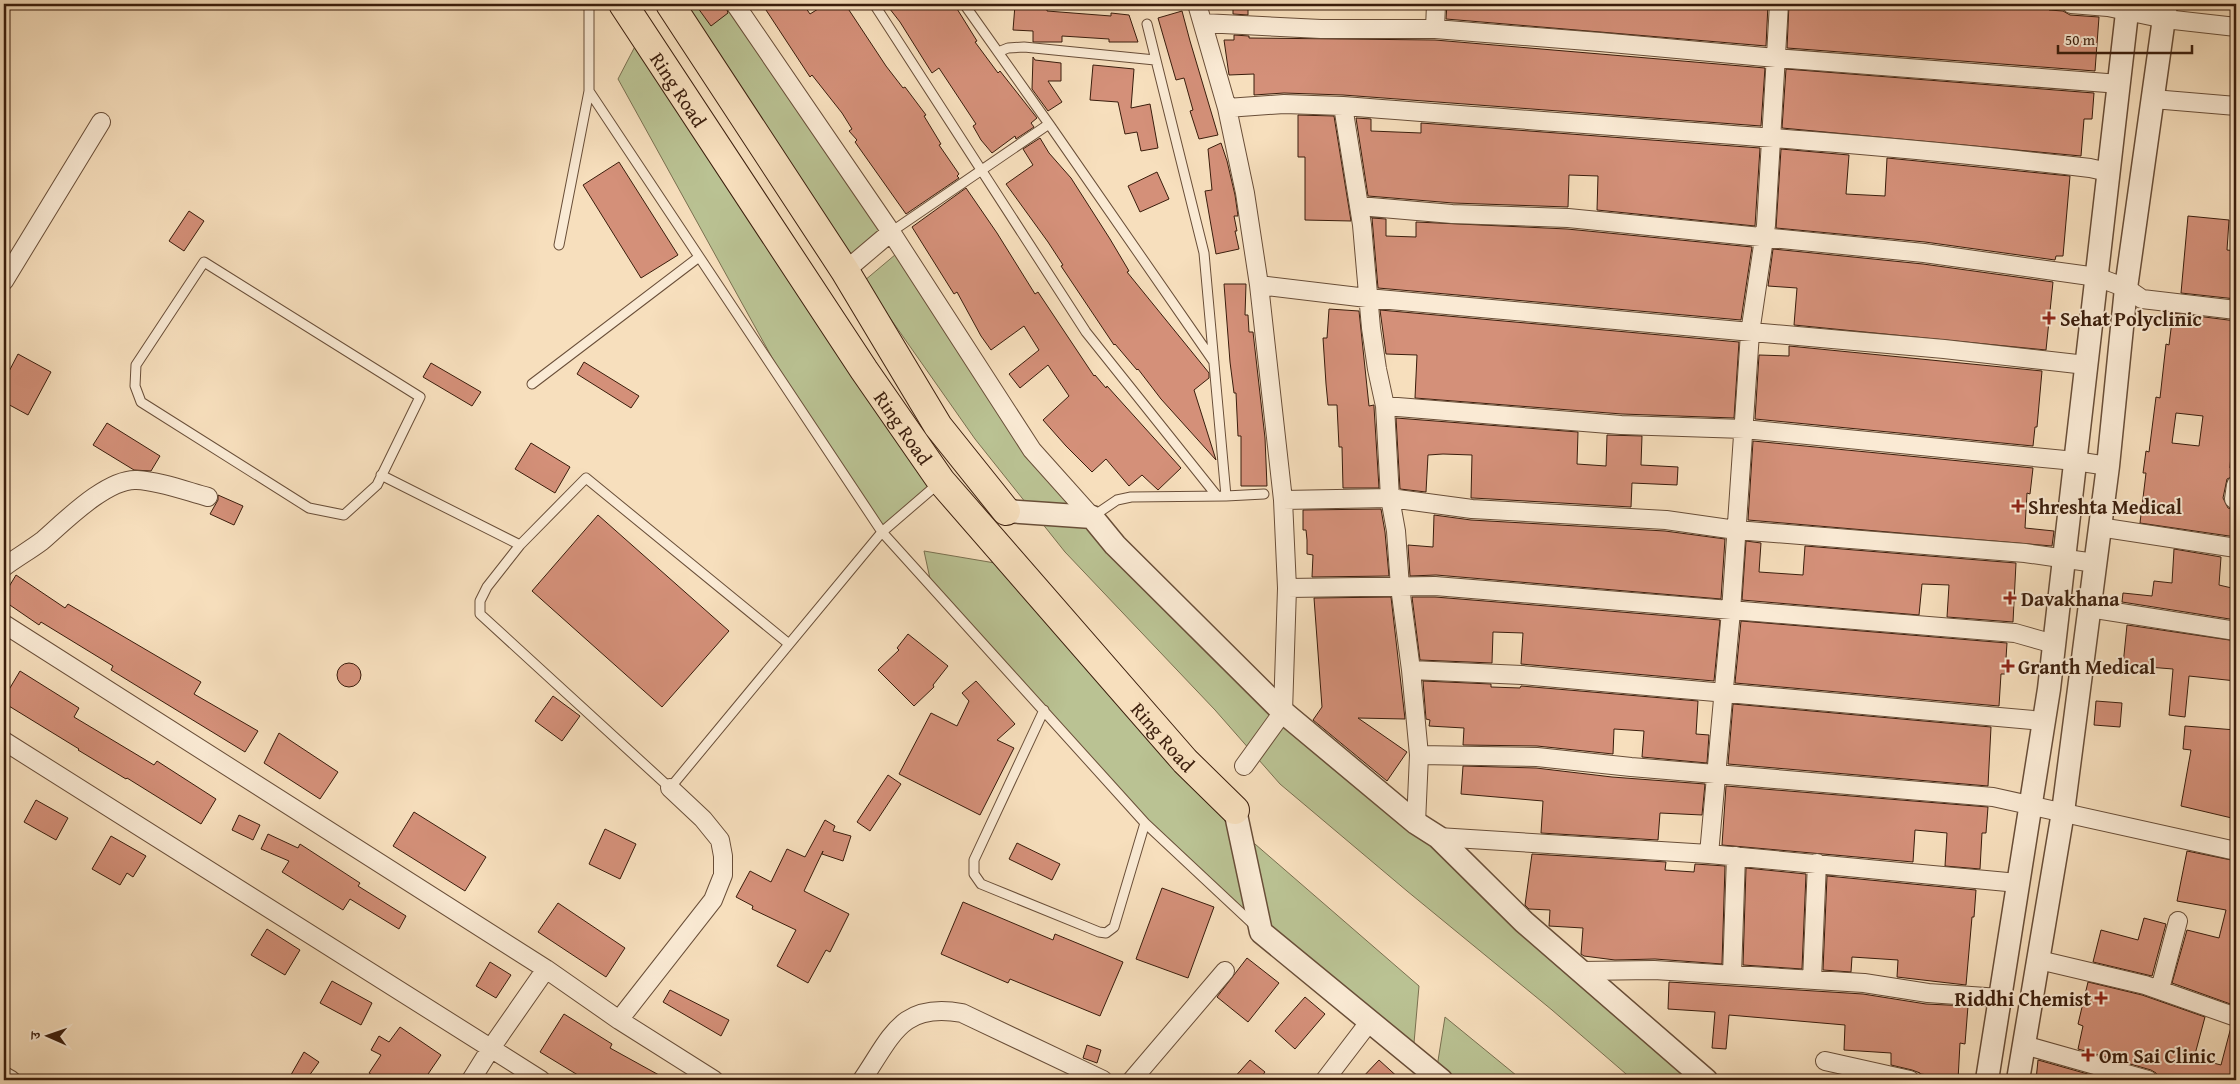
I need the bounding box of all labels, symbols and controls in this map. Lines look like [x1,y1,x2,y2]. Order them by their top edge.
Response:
scale bar [2058,22,2191,54]
text: 50 m [2065,29,2096,50]
street label: Ring Road [644,46,715,133]
place label: Sehat Polyclinic [2060,304,2202,333]
marker: Sehat Polyclinic [2042,311,2056,325]
street label: Ring Road [868,384,940,471]
place label: Shreshta Medical [2028,492,2182,521]
marker: Shreshta Medical [2012,500,2024,512]
place label: Davakhana [2021,584,2120,613]
marker: Davakhana [2003,591,2017,605]
place label: Granth Medical [2018,652,2155,681]
marker: Granth Medical [2002,660,2014,672]
street label: Ring Road [1125,695,1202,778]
place label: Riddhi Chemist [1955,984,2091,1013]
marker: Riddhi Chemist [2095,992,2107,1004]
north arrow [22,1012,72,1062]
text: उ [25,1031,45,1040]
place label: Om Sai Clinic [2099,1041,2215,1070]
marker: Om Sai Clinic [2081,1048,2095,1062]

